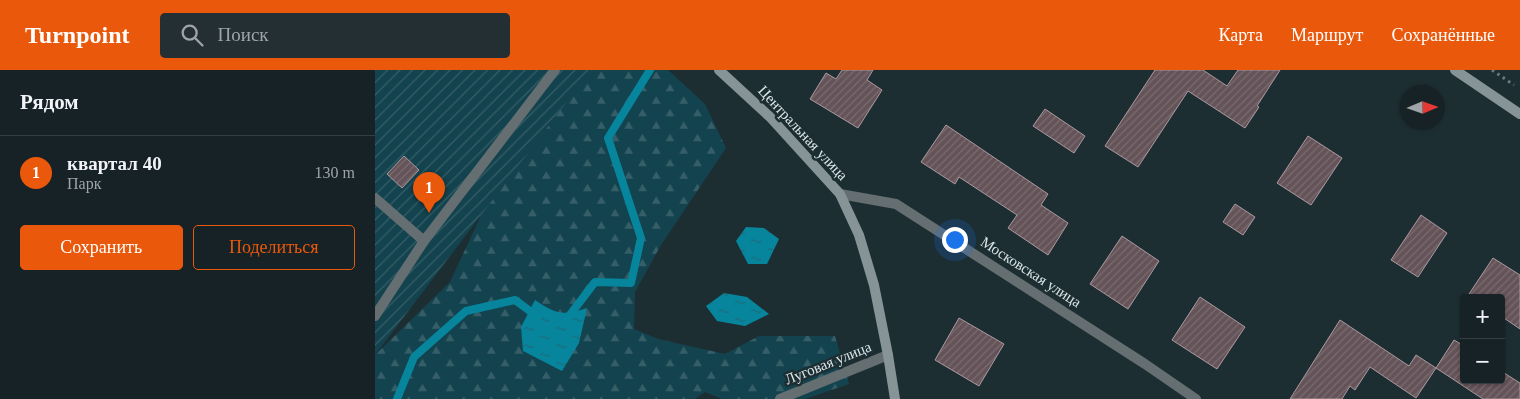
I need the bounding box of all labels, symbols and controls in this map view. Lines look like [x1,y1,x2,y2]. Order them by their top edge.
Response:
search box [160,13,510,58]
icon: search [178,21,206,49]
text: Turnpoint [25,22,130,48]
text: Поиск [218,24,269,45]
text: Карта [1218,25,1263,45]
text: Маршрут [1291,25,1363,45]
text: Сохранённые [1391,25,1495,45]
street label: Центральная улица [755,82,851,184]
north arrow [1400,85,1445,130]
text: Рядом [20,90,79,114]
text: квартал 40 [67,153,162,174]
text: 1 [32,164,40,181]
text: 130 m [315,164,355,181]
pin: 1 [413,172,445,213]
text: Парк [67,175,101,192]
button: Сохранить [20,225,183,270]
button: Поделиться [193,225,355,270]
your location [942,227,968,253]
street label: Московская улица [978,234,1085,311]
map controls [1460,294,1505,384]
button: + [1460,294,1505,339]
street label: Луговая улица [782,338,874,388]
button: − [1460,339,1505,384]

